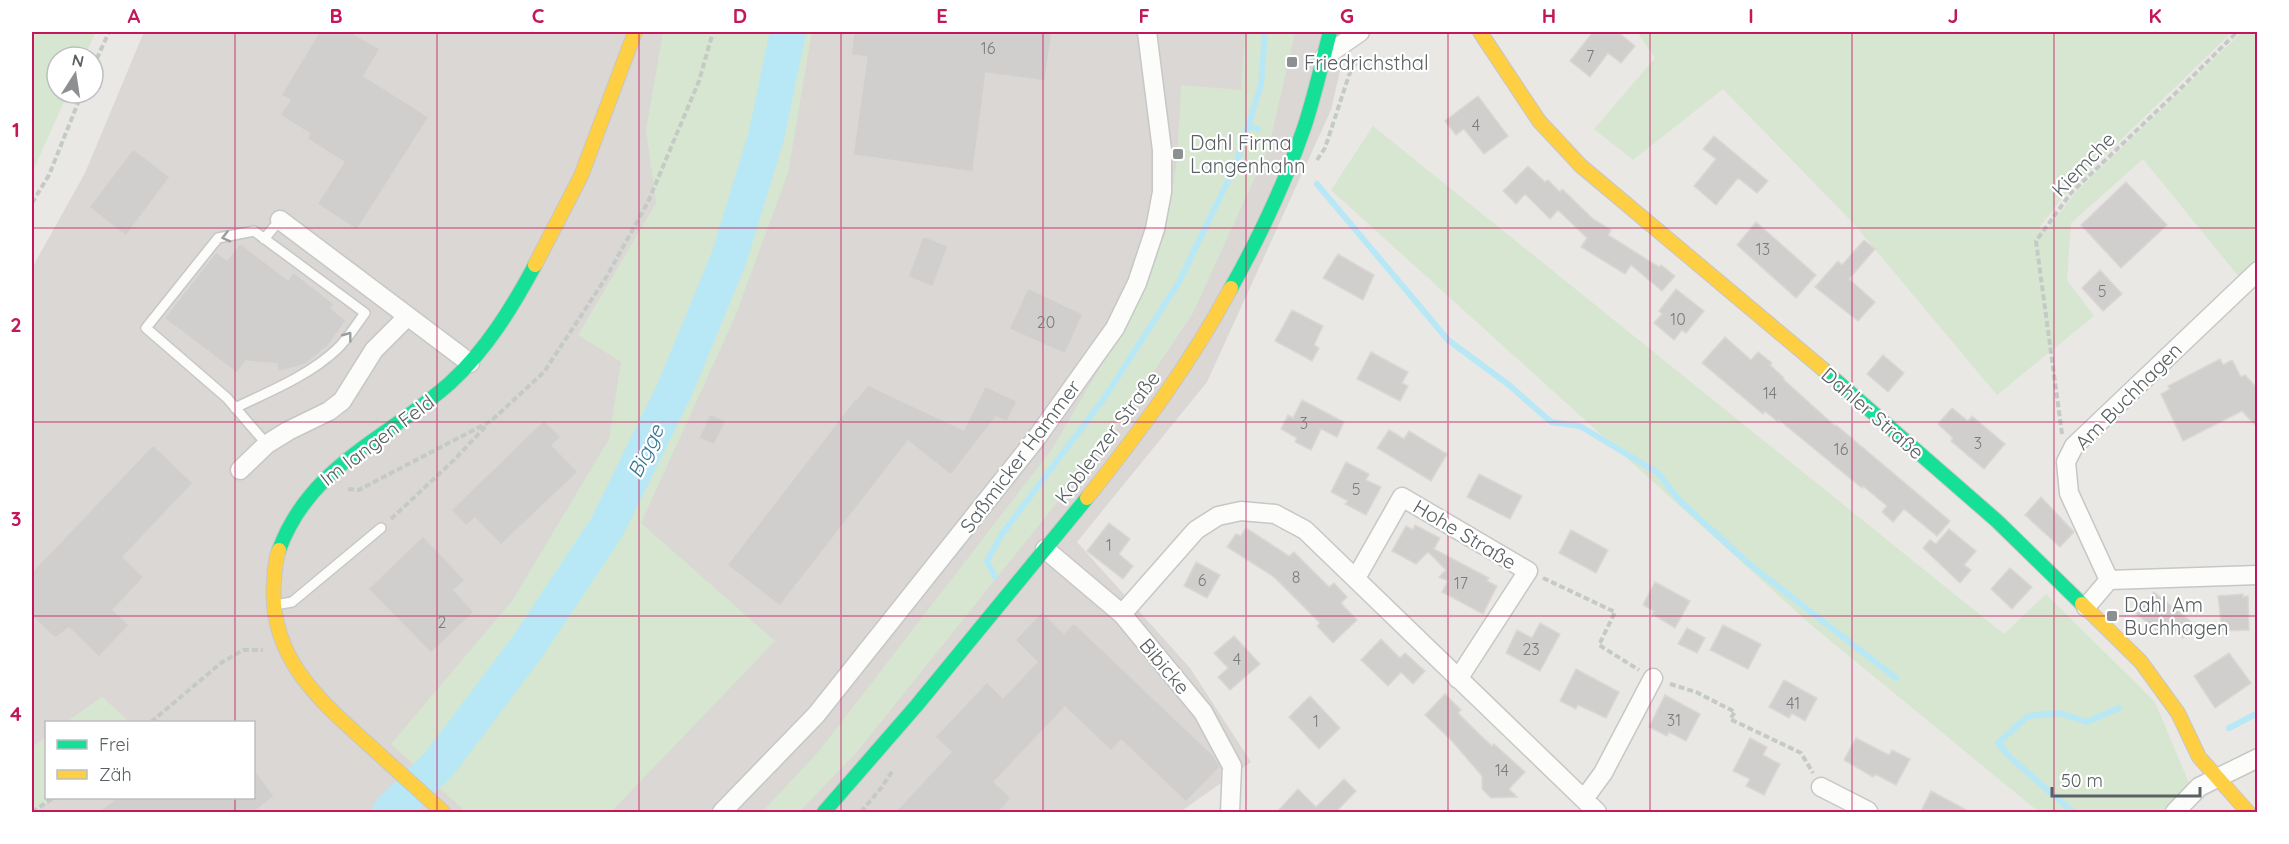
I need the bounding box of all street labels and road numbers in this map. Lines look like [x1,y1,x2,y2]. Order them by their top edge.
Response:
street label: Kiemche [2046,126,2120,202]
street label: Am Buchhagen [2069,337,2187,455]
street label: Dahler Straße [1817,362,1929,464]
street label: Koblenzer Straße [1049,366,1165,508]
street label: Saßmicker Hammer [954,374,1086,537]
street label: Im langen Feld [315,389,439,491]
street label: Hohe Straße [1409,494,1521,574]
street label: Bibicke [1134,633,1196,699]

